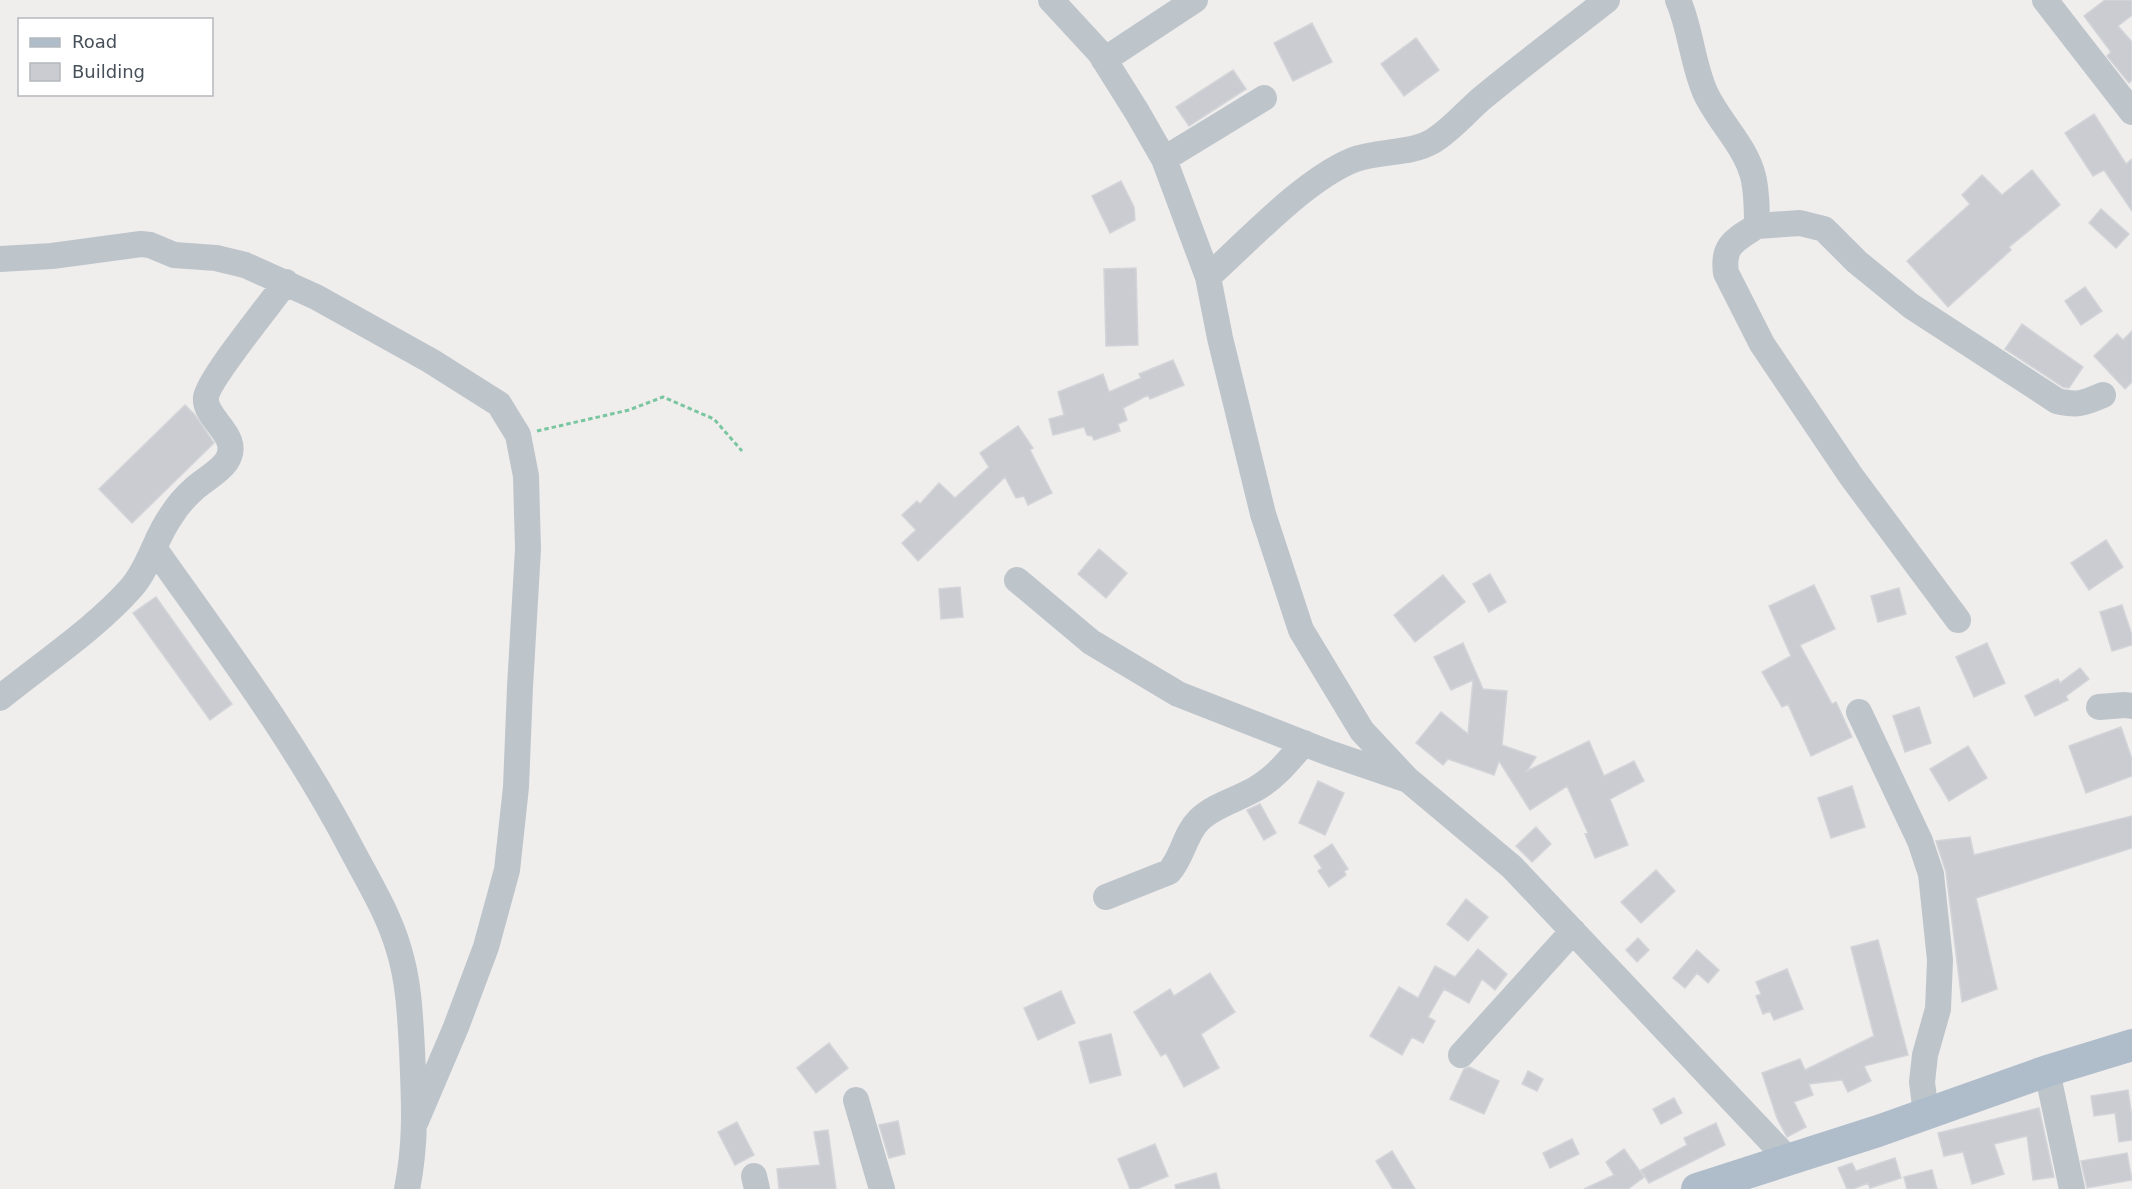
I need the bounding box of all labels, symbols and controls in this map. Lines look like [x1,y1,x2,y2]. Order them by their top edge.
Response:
legend [18,18,213,96]
text: Road [72,31,117,52]
text: Building [72,61,145,82]

